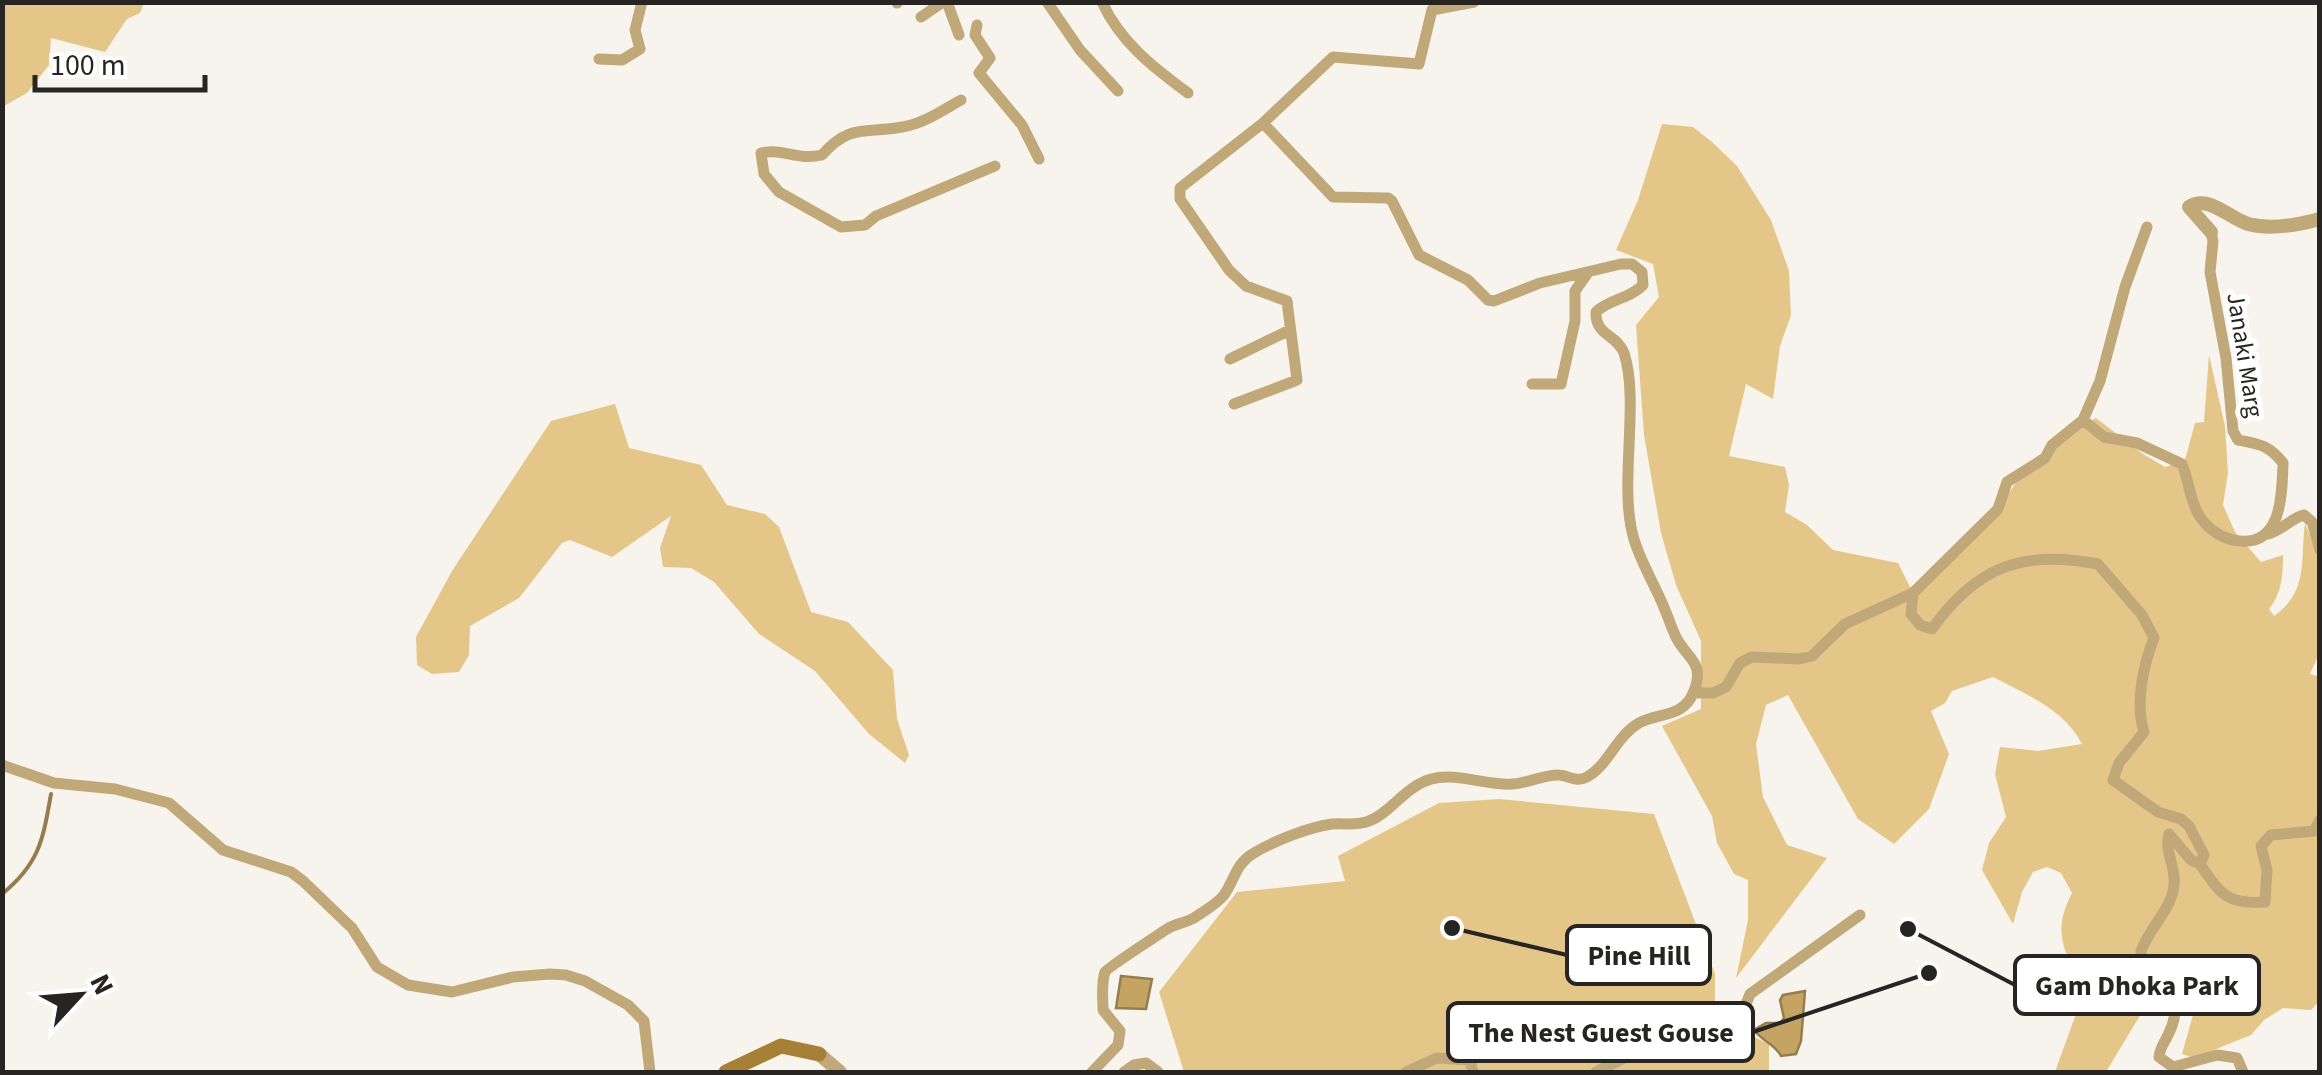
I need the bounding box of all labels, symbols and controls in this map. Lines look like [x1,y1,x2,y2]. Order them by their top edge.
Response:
scale bar [35,30,205,92]
text: 100 m [50,44,126,87]
street label: Janaki Marg [2217,290,2273,421]
callout: Pine Hill [1567,926,1710,984]
text: Pine Hill [1587,936,1691,976]
north arrow [30,945,130,1045]
callout: Gam Dhoka Park [2015,956,2259,1014]
text: Gam Dhoka Park [2035,966,2240,1006]
text: N [80,967,124,1002]
callout: The Nest Guest Gouse [1448,1003,1753,1061]
text: The Nest Guest Gouse [1468,1013,1734,1053]

